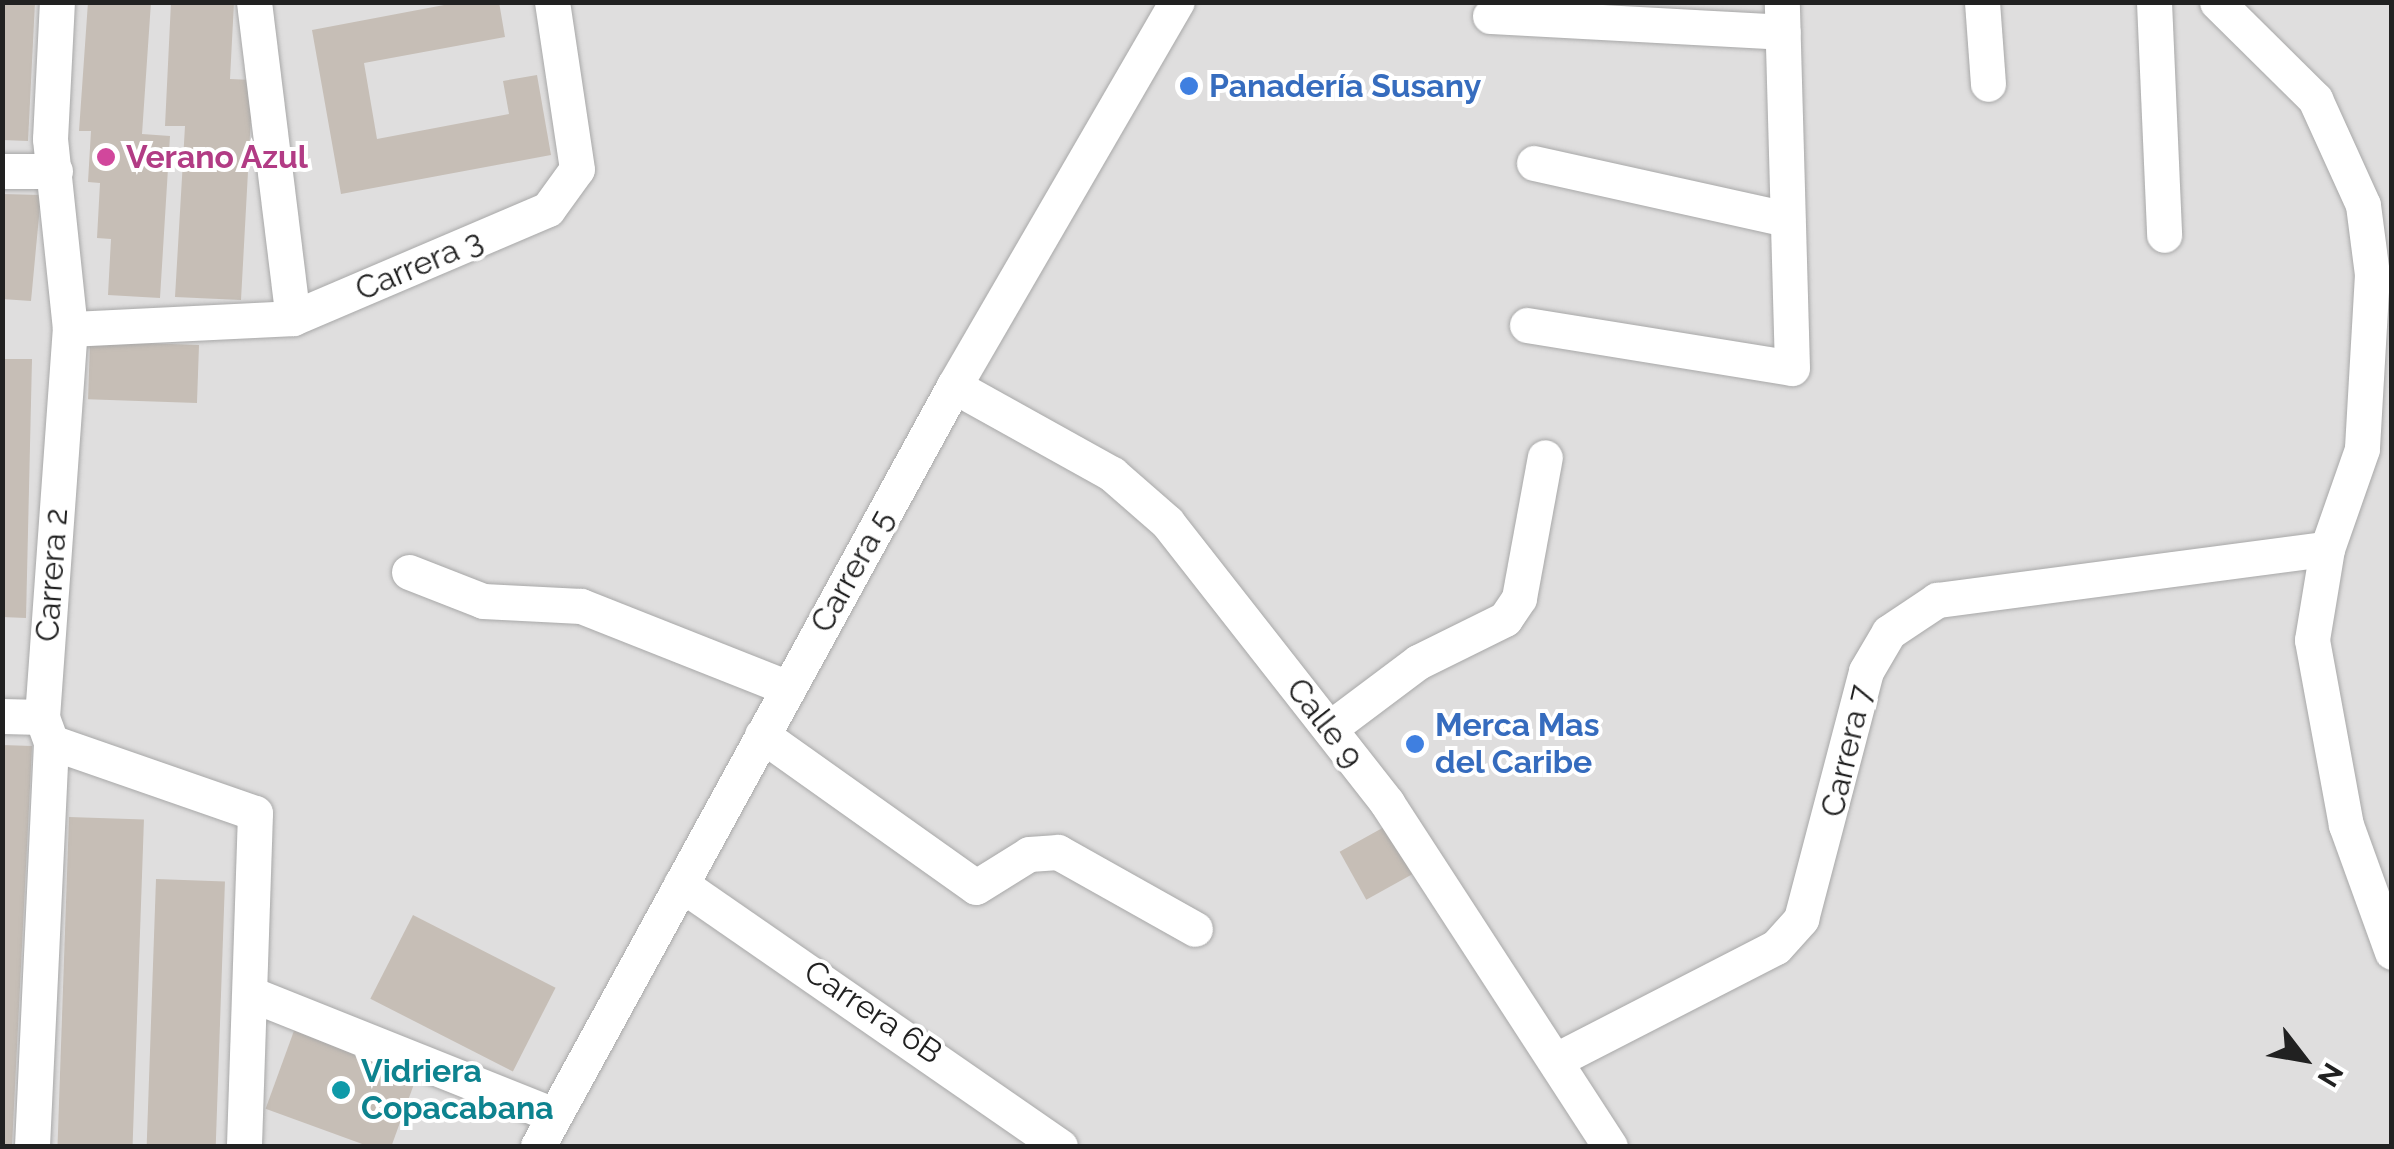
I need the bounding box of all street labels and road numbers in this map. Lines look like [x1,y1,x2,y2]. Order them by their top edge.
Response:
street label: Carrera 3 [350,221,488,309]
street label: Carrera 5 [803,503,901,639]
street label: Carrera 2 [28,507,76,643]
street label: Calle 9 [1278,671,1372,775]
street label: Carrera 7 [1813,681,1881,821]
street label: Carrera 6B [797,952,949,1072]

